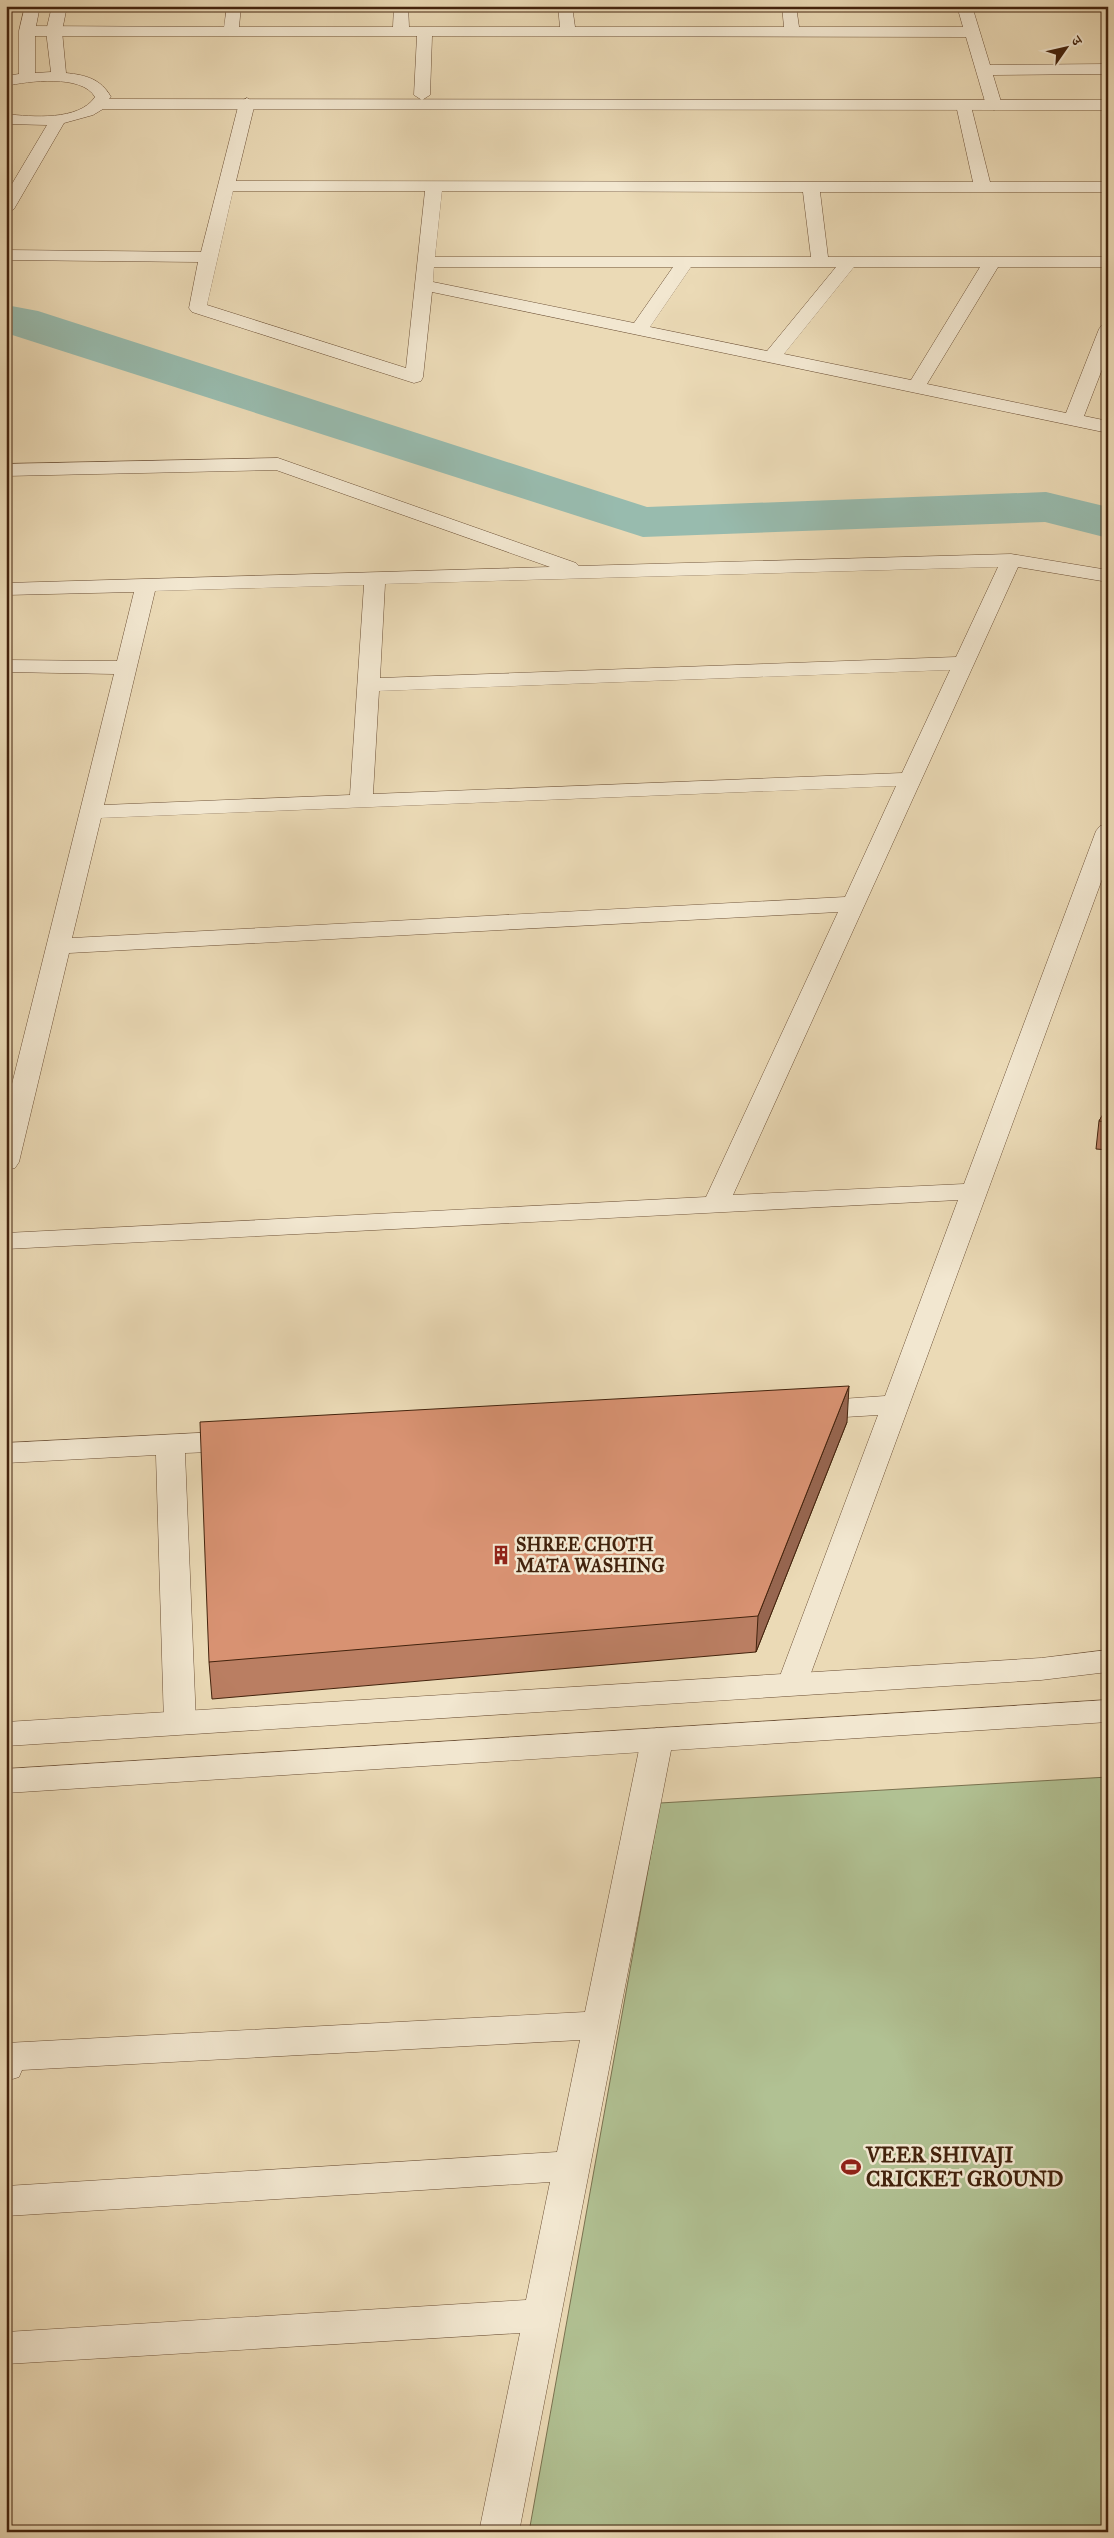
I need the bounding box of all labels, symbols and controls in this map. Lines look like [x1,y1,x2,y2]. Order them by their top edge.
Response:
north arrow [1042,22,1092,72]
text: उ [1067,32,1086,49]
place label: SHREE CHOTH MATA WASHING [516,1534,665,1577]
building icon: SHREE CHOTH MATA WASHING [490,1544,512,1566]
place label: VEER SHIVAJI CRICKET GROUND [865,2142,1063,2192]
sports icon: VEER SHIVAJI CRICKET GROUND [840,2156,862,2178]

